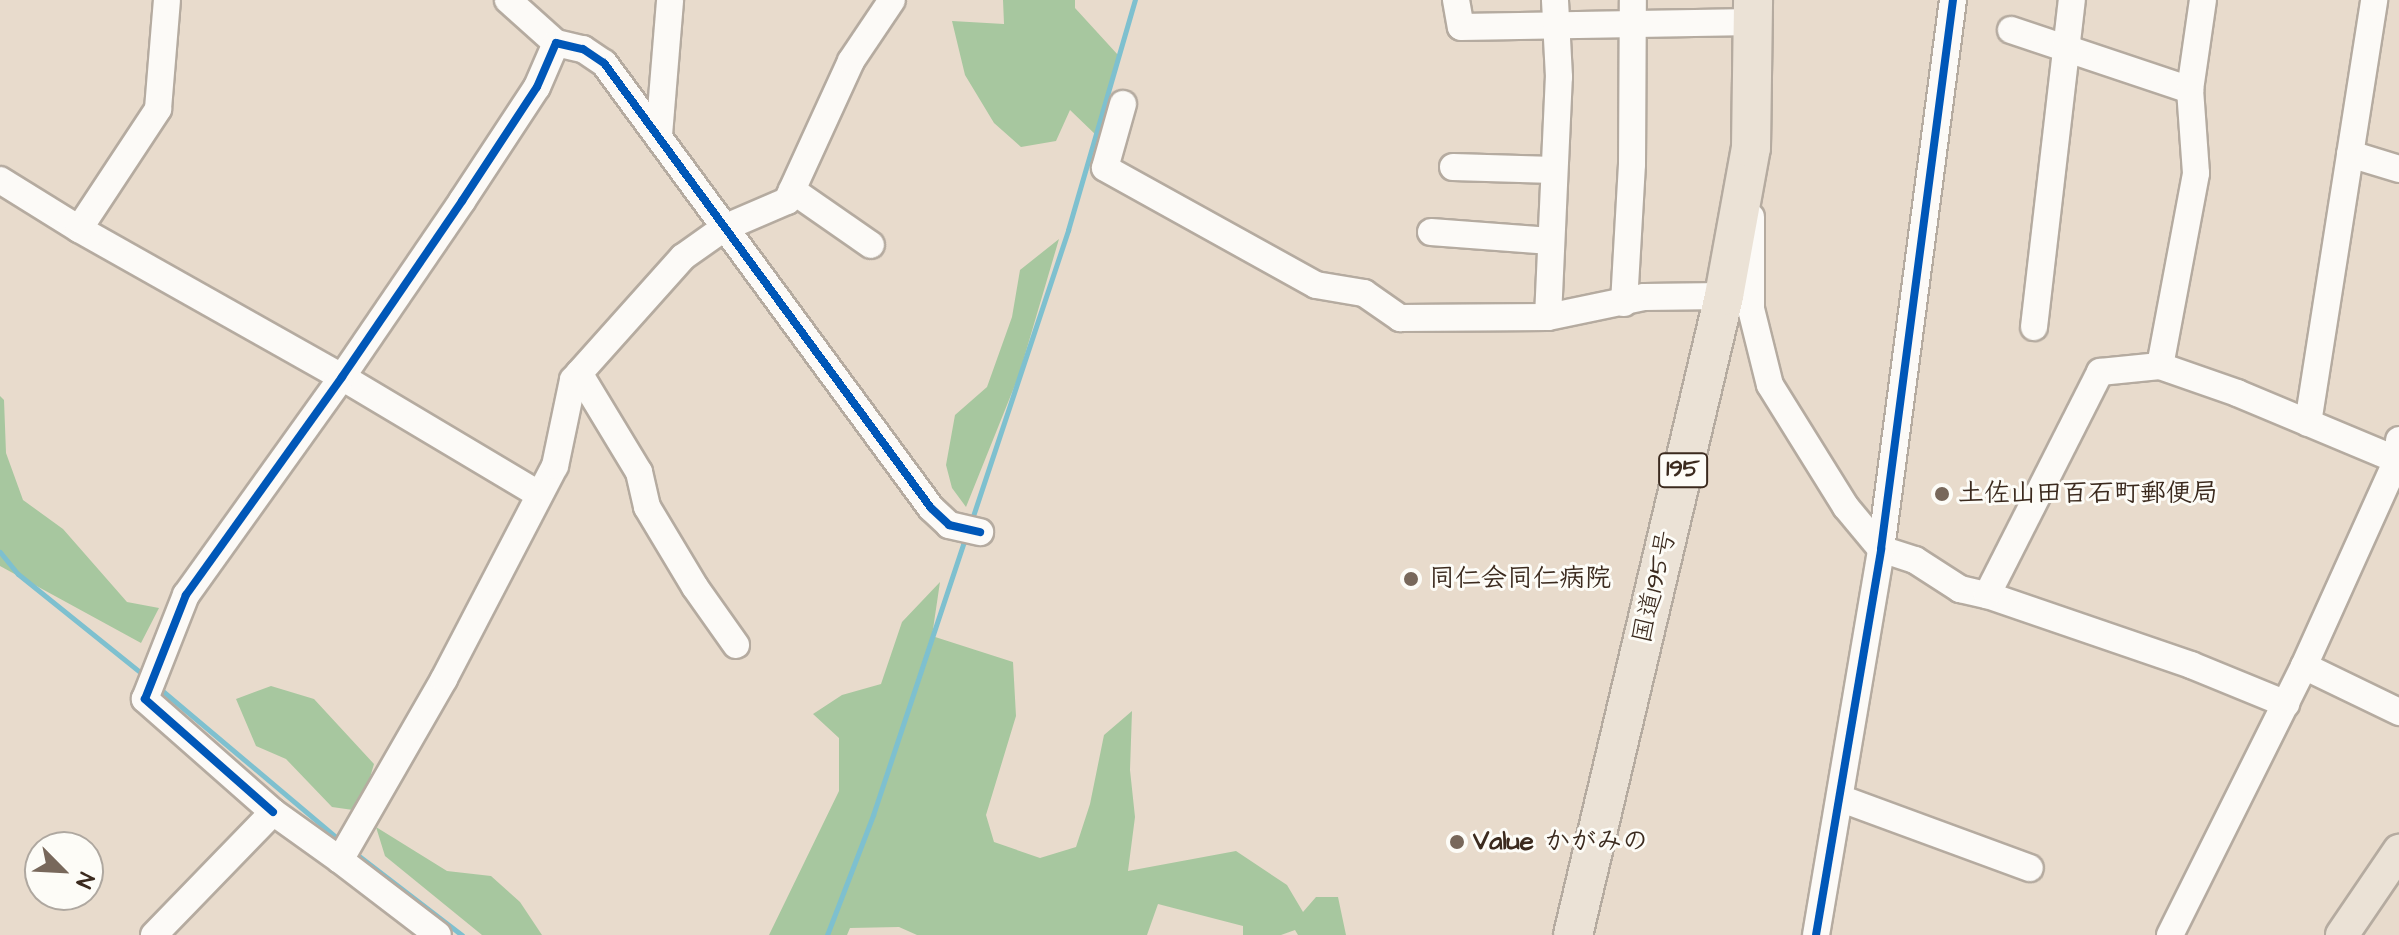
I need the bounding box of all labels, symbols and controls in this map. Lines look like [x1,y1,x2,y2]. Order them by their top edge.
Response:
road number: 195 [1657,450,1709,490]
place label: 土佐山田百石町郵便局 [1958,478,2218,510]
marker: 土佐山田百石町郵便局 [1933,485,1951,503]
street label: 国道195号 [1627,528,1683,646]
place label: 同仁会同仁病院 [1429,563,1611,595]
marker: 同仁会同仁病院 [1400,568,1422,590]
place label: Value かがみの [1473,826,1648,858]
north arrow [24,831,104,911]
marker: Value かがみの [1448,833,1466,851]
text: N [68,868,102,893]

